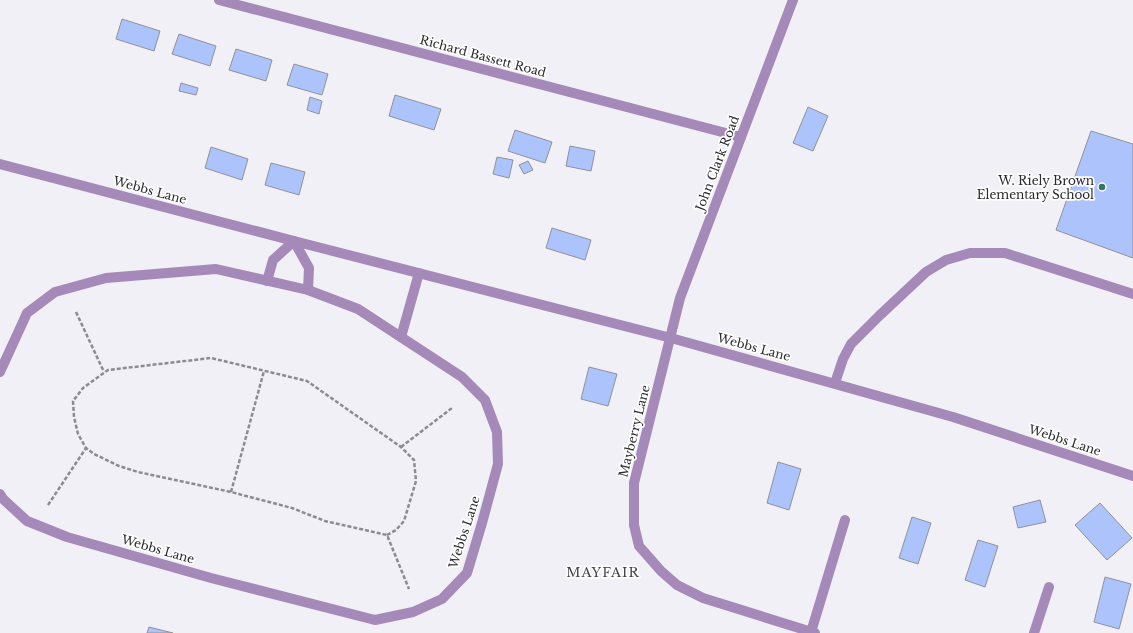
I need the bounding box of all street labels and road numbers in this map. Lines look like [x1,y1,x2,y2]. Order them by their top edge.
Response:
street label: Richard Bassett Road [418,32,548,80]
street label: John Clark Road [691,113,742,215]
street label: Webbs Lane [111,173,188,207]
street label: Webbs Lane [715,330,792,364]
street label: Mayberry Lane [615,383,653,479]
street label: Webbs Lane [1026,421,1103,459]
street label: Webbs Lane [445,494,483,571]
street label: Webbs Lane [119,531,196,567]

